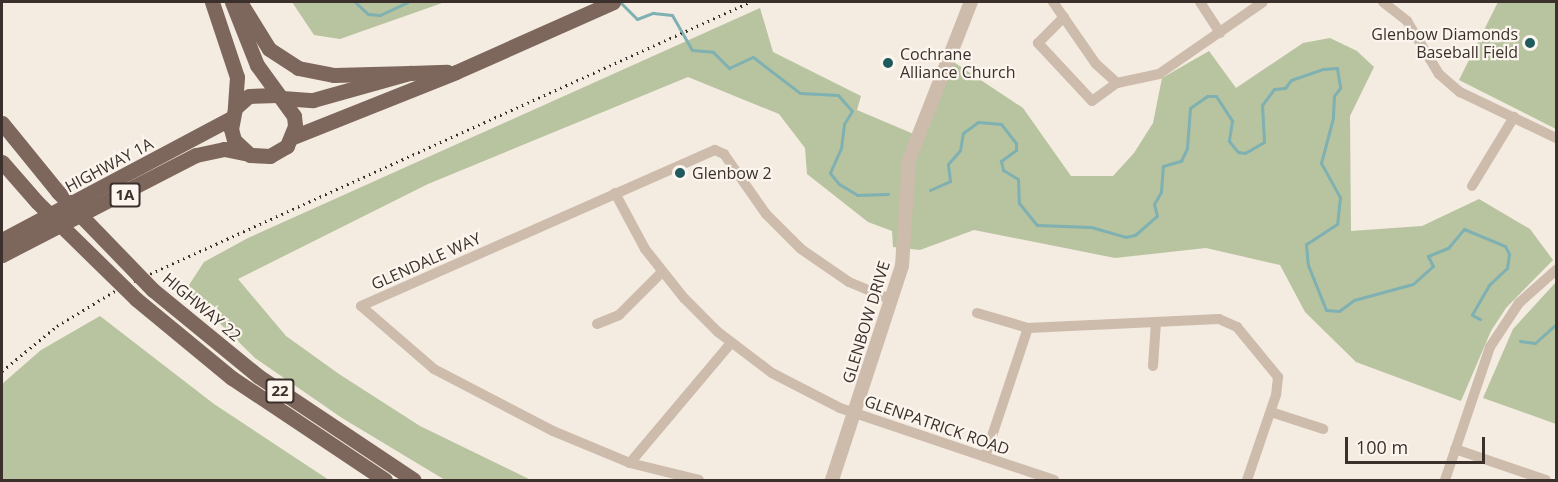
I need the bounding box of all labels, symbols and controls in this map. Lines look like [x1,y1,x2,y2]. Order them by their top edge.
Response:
place label: Glenbow Diamonds Baseball Field [1371,24,1518,62]
marker: Glenbow Diamonds Baseball Field [1523,36,1537,50]
place label: Cochrane Alliance Church [900,44,1015,82]
marker: Cochrane Alliance Church [881,56,895,70]
street label: HIGHWAY 1A [62,134,156,196]
place label: Glenbow 2 [692,163,772,183]
marker: Glenbow 2 [673,166,687,180]
road number: 1A [108,183,142,207]
street label: GLENDALE WAY [368,228,484,294]
street label: GLENBOW DRIVE [838,258,894,386]
street label: HIGHWAY 22 [159,269,245,345]
road number: 22 [265,379,295,403]
street label: GLENPATRICK ROAD [862,391,1012,459]
scale bar [1348,425,1488,463]
text: 100 m [1356,435,1408,459]

